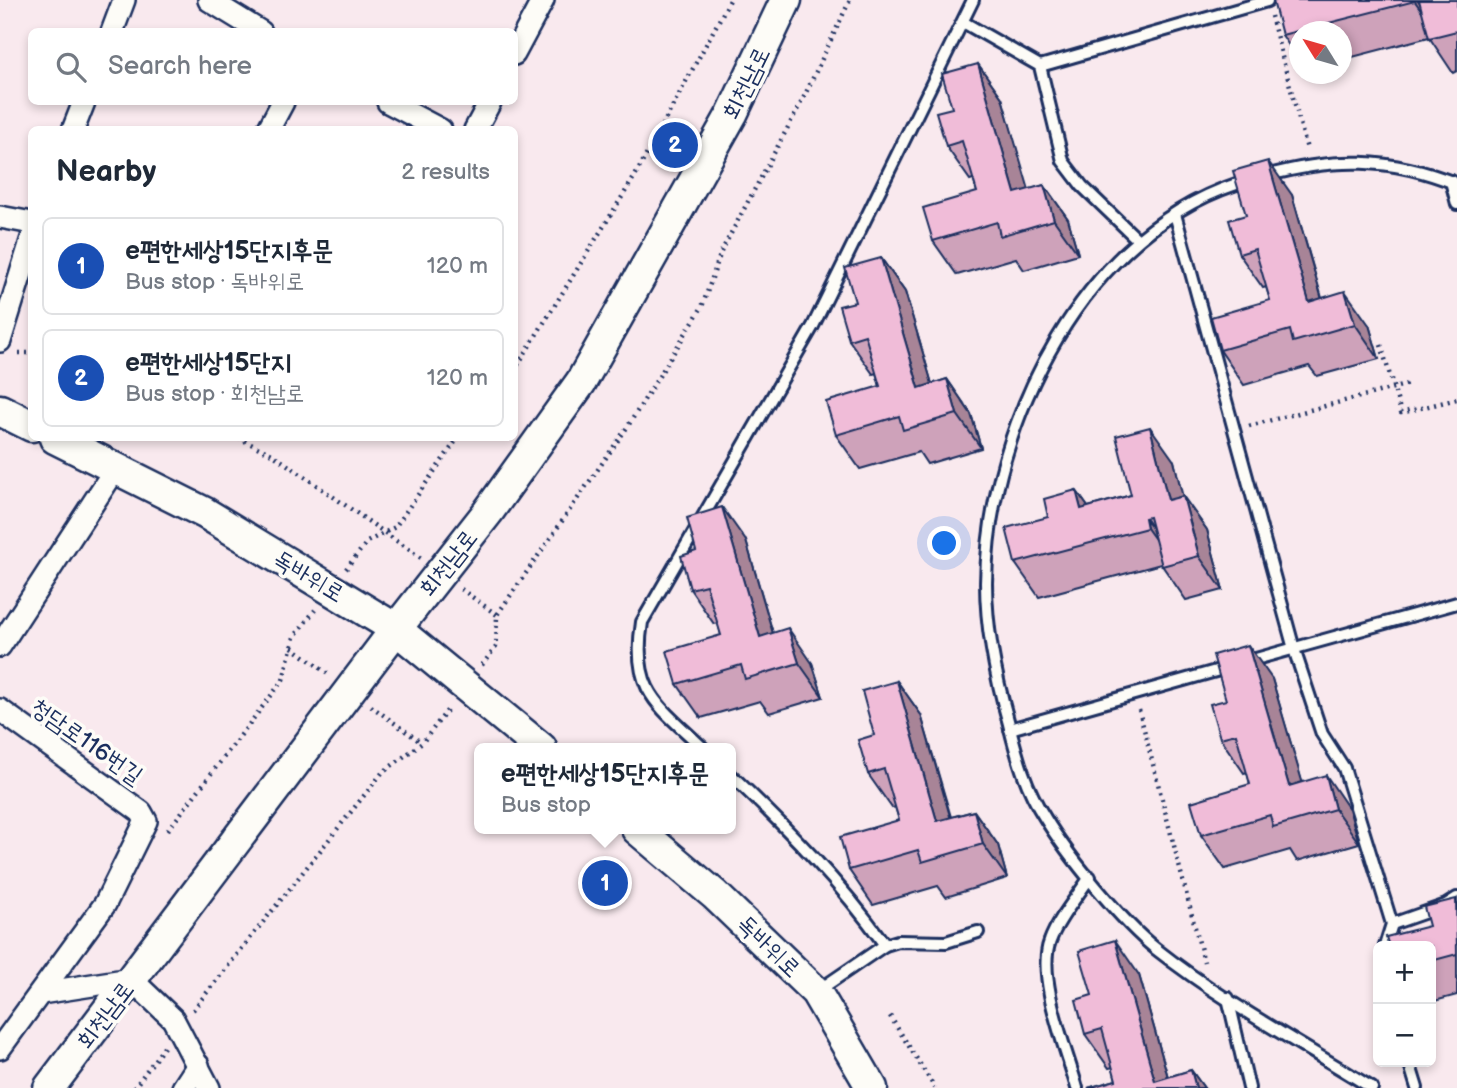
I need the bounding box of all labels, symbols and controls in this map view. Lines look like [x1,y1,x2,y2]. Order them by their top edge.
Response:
north arrow [1289,21,1352,84]
search box [28,28,518,105]
street label: 회천남로 [716,42,776,124]
icon: search [52,48,90,86]
text: Search here [108,51,252,82]
pin: 2 [652,119,698,171]
text: Nearby [56,154,156,190]
text: 2 results [401,158,490,186]
text: e편한세상15단지후문 [125,236,333,267]
text: 1 [76,252,86,280]
text: 120 m [427,252,488,280]
text: Bus stop · 독바위로 [125,268,304,296]
text: e편한세상15단지 [125,348,291,379]
text: 2 [74,364,88,392]
text: 120 m [427,364,488,392]
text: Bus stop · 회천남로 [125,380,304,408]
street label: 회천남로 [413,524,484,603]
your location [927,526,961,560]
street label: 독바위로 [268,544,349,609]
street label: 청담로116번길 [25,692,148,791]
popup [474,743,736,834]
text: e편한세상15단지후문 [501,759,709,790]
text: Bus stop [501,791,591,819]
pin: 1 [582,857,628,909]
street label: 독바위로 [731,909,807,984]
map controls [1373,941,1436,1067]
button: + [1373,941,1436,1004]
street label: 회천남로 [71,976,140,1055]
button: − [1373,1004,1436,1067]

